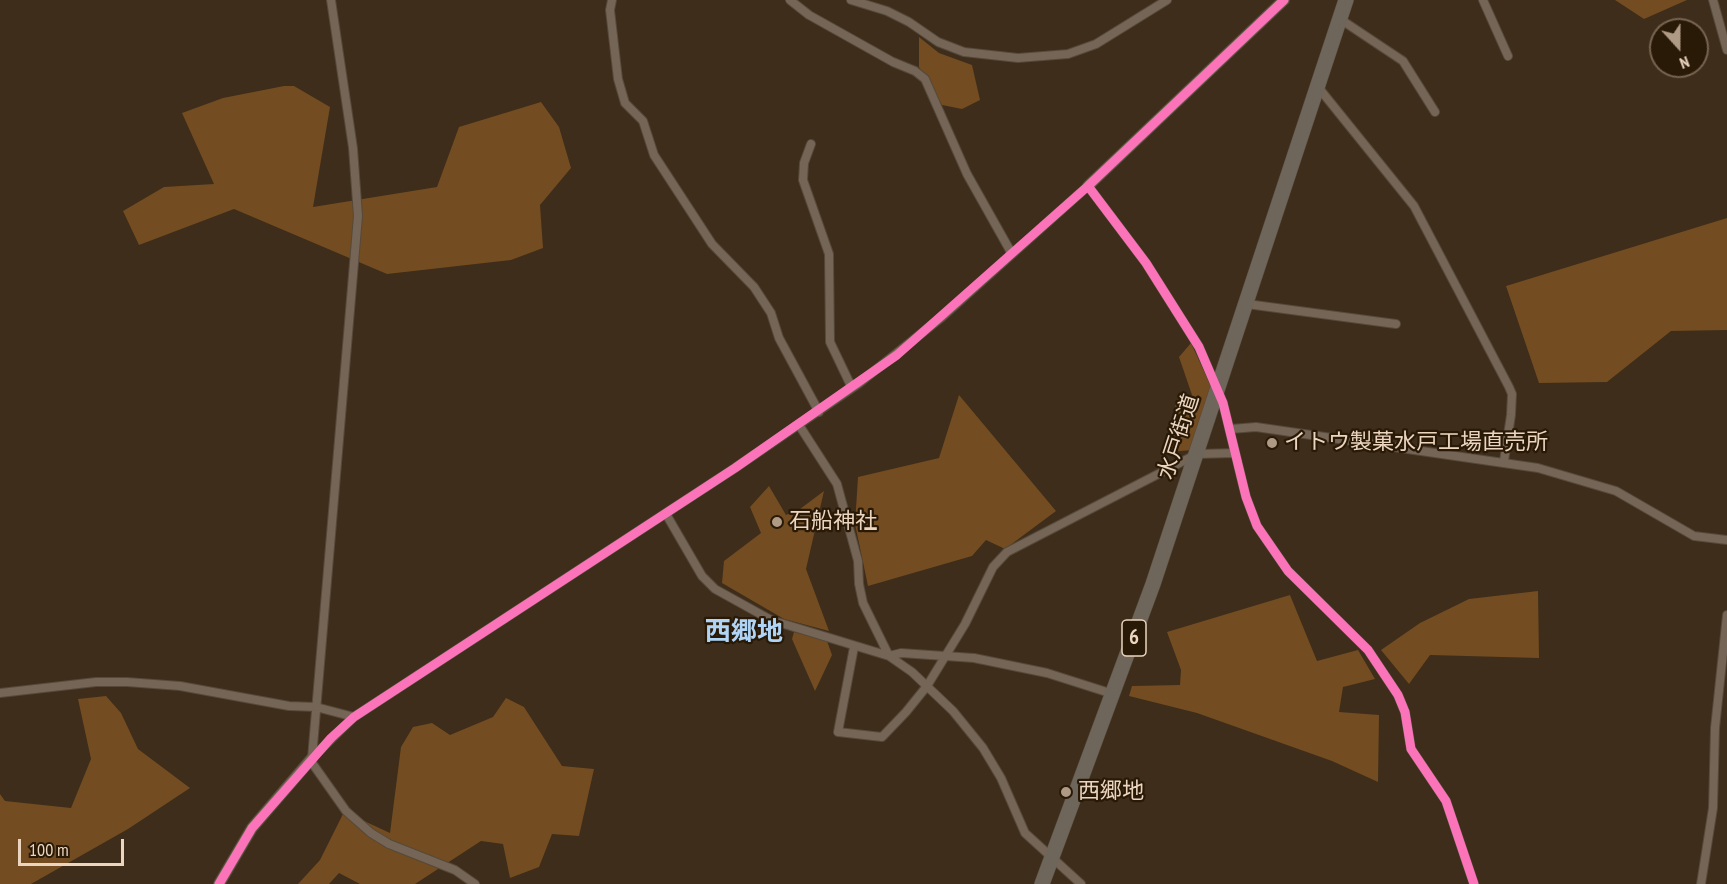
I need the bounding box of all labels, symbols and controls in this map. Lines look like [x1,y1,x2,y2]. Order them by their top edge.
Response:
north arrow [1649,18,1709,78]
text: N [1677,52,1692,74]
street label: 水戸街道 [1153,391,1205,483]
place label: イトウ製菓水戸工場直売所 [1284,430,1548,456]
marker: イトウ製菓水戸工場直売所 [1265,436,1279,450]
place label: 石船神社 [789,509,877,535]
marker: 石船神社 [770,515,784,529]
district label: 西郷地 [705,617,783,649]
road number: 6 [1122,620,1146,656]
place label: 西郷地 [1078,779,1144,805]
marker: 西郷地 [1059,785,1073,799]
scale bar [21,827,128,865]
text: 100 m [29,838,69,861]

